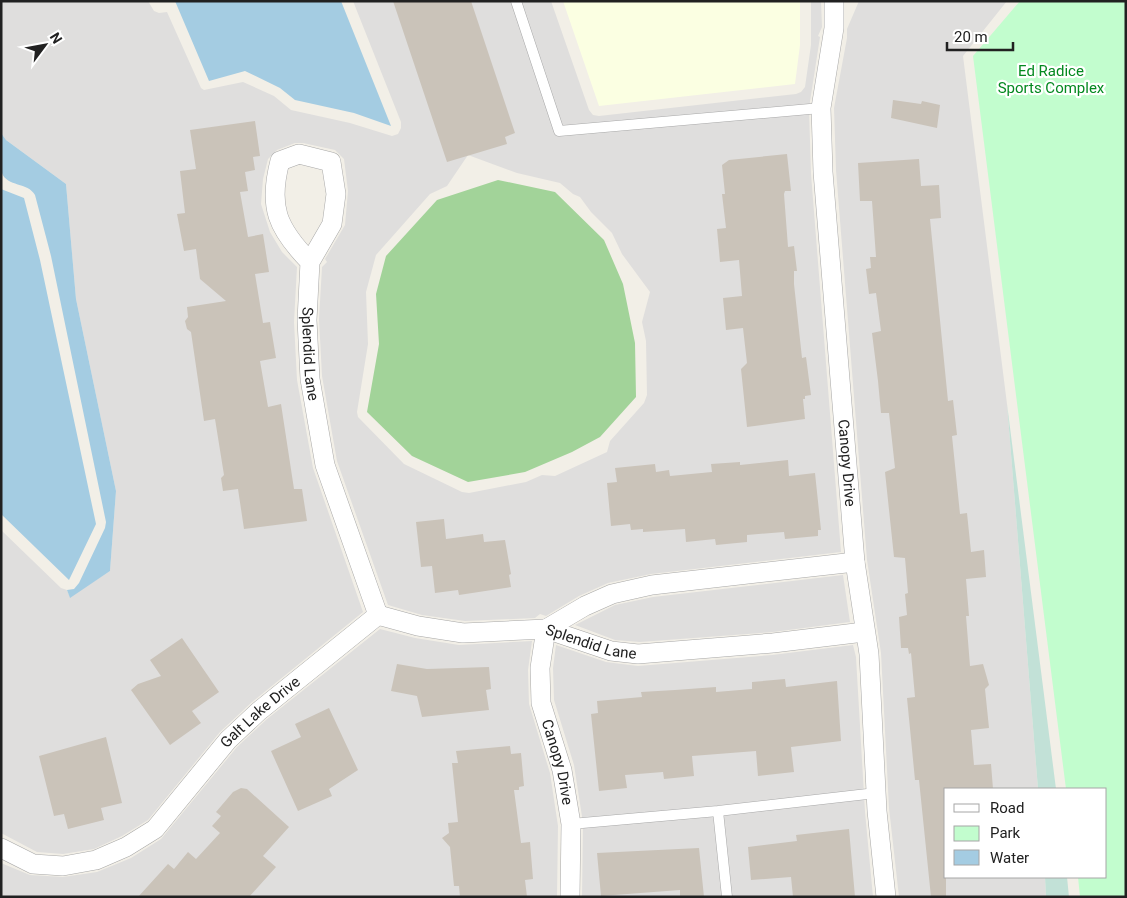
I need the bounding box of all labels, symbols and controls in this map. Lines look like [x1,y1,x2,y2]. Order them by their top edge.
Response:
north arrow [20,20,70,70]
scale bar [947,20,1013,52]
text: 20 m [954,28,988,46]
text: N [47,30,65,47]
park label: Ed Radice Sports Complex [998,62,1105,97]
street label: Splendid Lane [298,306,323,402]
street label: Canopy Drive [834,418,859,507]
street label: Splendid Lane [543,621,638,663]
street label: Galt Lake Drive [216,672,304,751]
street label: Canopy Drive [538,717,577,806]
legend [944,788,1107,878]
text: Road [990,799,1024,817]
text: Park [990,824,1021,842]
text: Water [990,849,1029,867]

